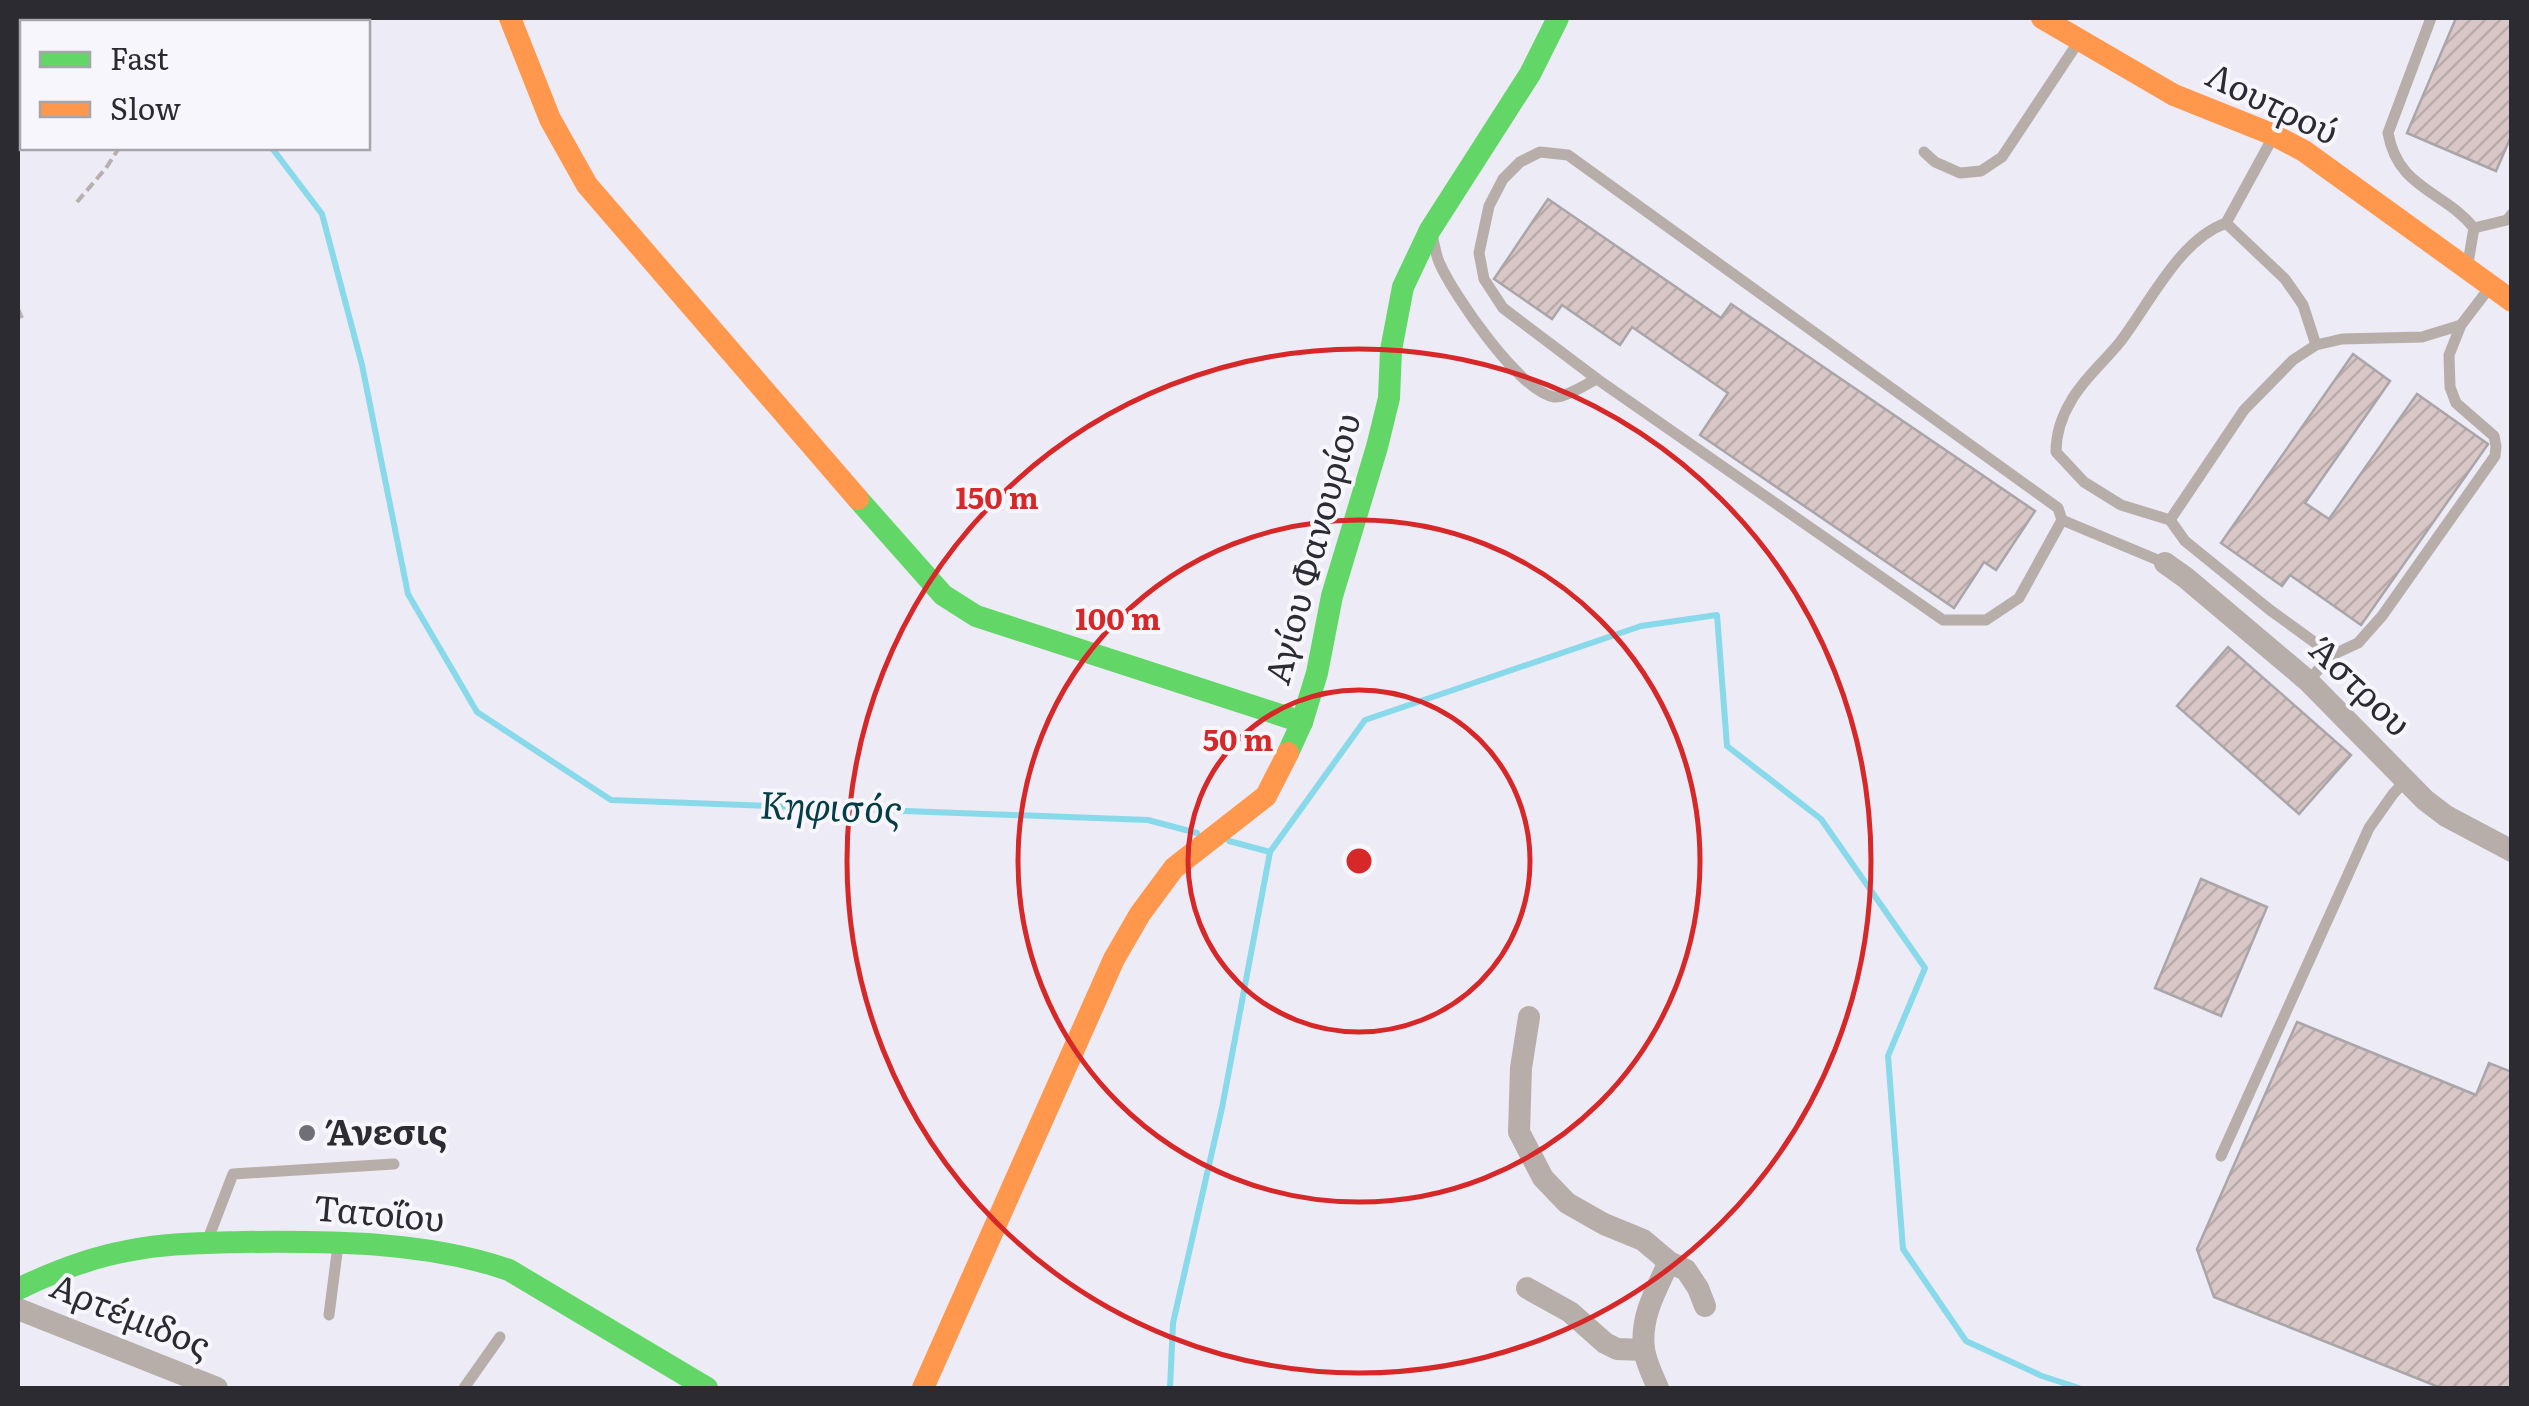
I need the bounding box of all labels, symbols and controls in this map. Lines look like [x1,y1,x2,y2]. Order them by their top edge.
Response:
legend [20,20,370,150]
text: Fast [110,35,169,79]
street label: Λουτρού [2198,47,2348,156]
text: Slow [110,85,181,129]
street label: Αγίου Φανουρίου [1249,407,1371,690]
text: 150 m [955,474,1039,518]
text: 100 m [1075,595,1161,639]
street label: Άστρου [2299,623,2425,747]
text: 50 m [1203,716,1273,760]
water label: Κηφισός [759,774,904,835]
centre of rings [1341,843,1377,879]
place label: Άνεσις [325,1104,447,1156]
marker: Άνεσις [296,1122,318,1144]
street label: Τατοΐου [312,1179,447,1243]
street label: Αρτέμιδος [43,1258,219,1369]

